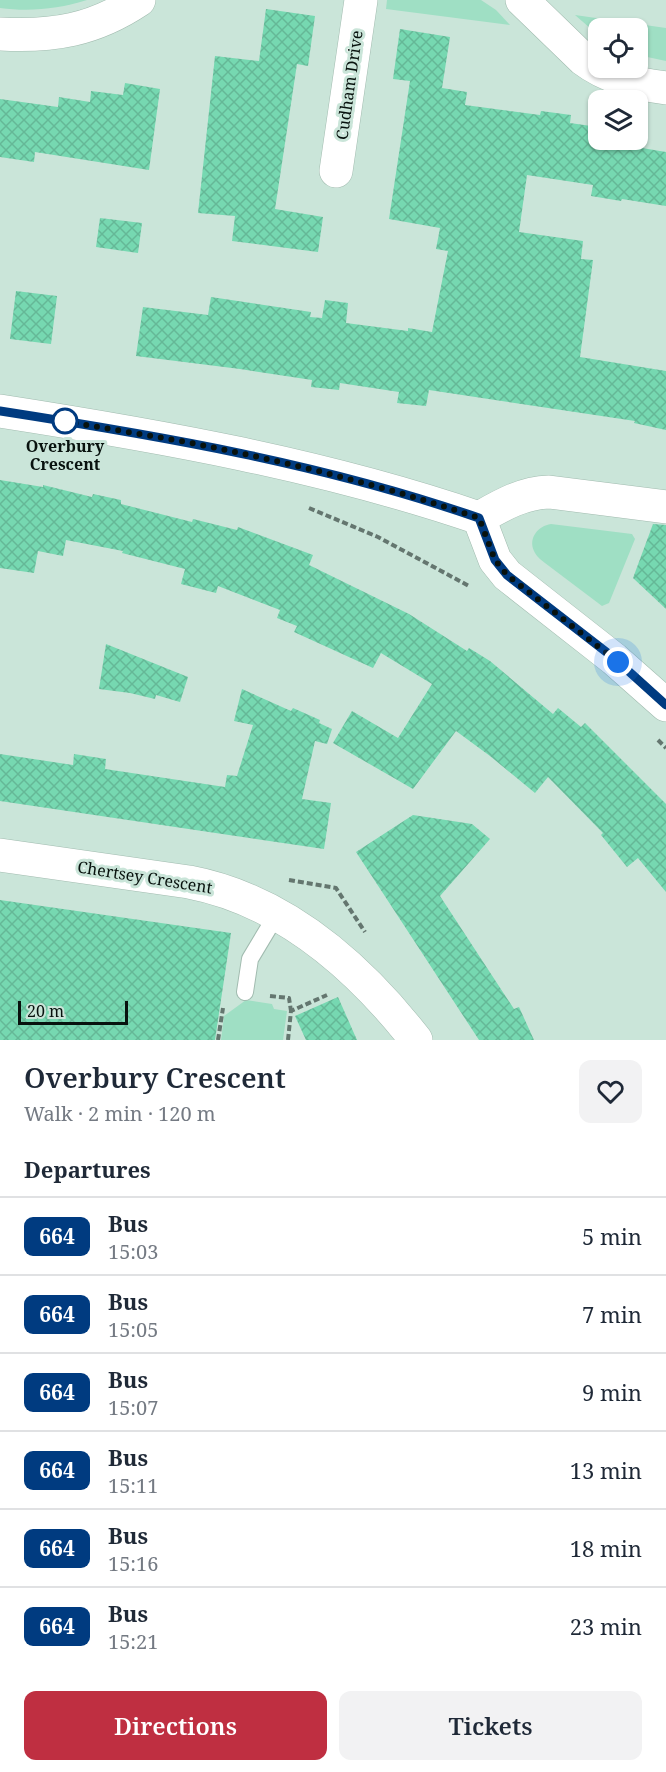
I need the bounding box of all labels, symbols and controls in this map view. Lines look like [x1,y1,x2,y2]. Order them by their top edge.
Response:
map controls [588,18,648,150]
button: locate [588,18,648,78]
street label: Cudham Drive [330,29,368,141]
button: layers [588,90,648,150]
marker: Overbury Crescent [52,408,78,434]
place label: Overbury Crescent [26,435,105,475]
your location [603,647,633,677]
street label: Chertsey Crescent [76,855,214,899]
scale bar [18,998,128,1025]
text: 20 m [27,1000,64,1022]
text: Overbury Crescent [24,1058,286,1096]
button: heart [579,1060,642,1123]
text: Walk · 2 min · 120 m [24,1100,216,1127]
text: Departures [24,1154,151,1184]
text: Bus [108,1208,148,1238]
text: 5 min [582,1221,642,1251]
text: 664 [39,1222,75,1250]
text: 15:03 [108,1238,158,1265]
text: Bus [108,1286,148,1316]
text: 7 min [582,1299,642,1329]
text: 664 [39,1300,75,1328]
text: 15:05 [108,1316,158,1343]
text: Bus [108,1364,148,1394]
text: 9 min [582,1377,642,1407]
text: 664 [39,1378,75,1406]
text: 15:07 [108,1394,158,1421]
text: Bus [108,1442,148,1472]
text: 13 min [570,1455,642,1485]
text: 664 [39,1456,75,1484]
text: 15:11 [108,1472,158,1499]
text: Bus [108,1520,148,1550]
text: 18 min [570,1533,642,1563]
text: 664 [39,1534,75,1562]
text: 15:16 [108,1550,158,1577]
text: Bus [108,1598,148,1628]
text: 23 min [570,1611,642,1641]
text: 664 [39,1612,75,1640]
text: 15:21 [108,1628,158,1655]
button: Directions [24,1691,327,1760]
button: Tickets [339,1691,642,1760]

